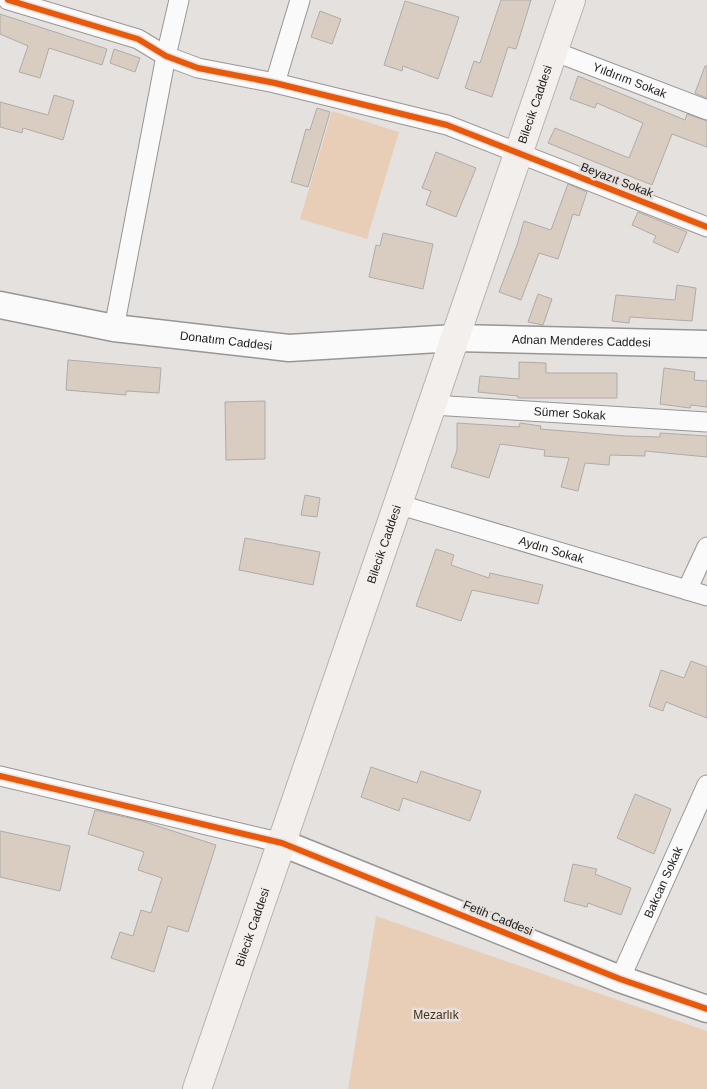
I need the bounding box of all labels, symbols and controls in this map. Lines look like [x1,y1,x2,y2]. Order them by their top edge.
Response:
street label: Yıldırım Sokak [591,60,669,101]
street label: Bilecik Caddesi [515,63,555,146]
street label: Beyazıt Sokak [579,160,656,201]
street label: Donatım Caddesi [179,329,273,353]
street label: Adnan Menderes Caddesi [512,332,651,350]
street label: Sümer Sokak [533,404,607,423]
street label: Bilecik Caddesi [364,503,404,585]
street label: Aydın Sokak [517,534,587,566]
street label: Bakcan Sokak [641,843,686,920]
street label: Bilecik Caddesi [233,886,273,968]
street label: Fetih Caddesi [461,898,535,938]
park label: Mezarlık [413,1008,460,1022]

